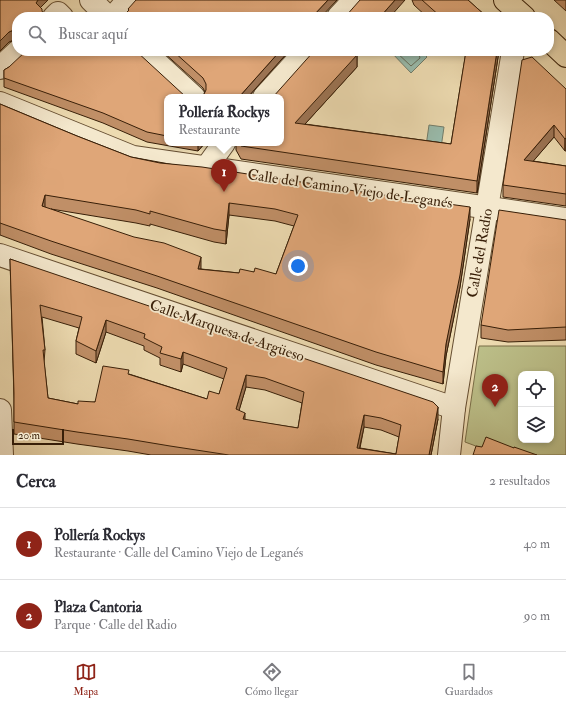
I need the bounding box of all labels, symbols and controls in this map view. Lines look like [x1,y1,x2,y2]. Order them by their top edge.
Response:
search box [12,12,554,56]
icon: search [26,23,48,45]
text: Buscar aquí [58,25,127,44]
popup [164,94,284,146]
text: Pollería Rockys [178,103,270,122]
text: Restaurante [178,122,240,138]
pin: 1 [211,159,237,192]
street label: Calle del Camino Viejo de Leganés [246,165,454,213]
street label: Calle del Radio [463,207,497,299]
your location [288,256,308,276]
street label: Calle Marquesa de Argüeso [147,296,307,366]
map controls [518,371,554,443]
button: locate [518,371,554,407]
pin: 2 [482,374,508,407]
button: layers [518,407,554,443]
scale bar [12,427,64,446]
text: 20 m [18,429,40,442]
text: Cerca [16,471,56,492]
text: 2 resultados [489,473,550,489]
text: Pollería Rockys [54,526,145,545]
text: 1 [27,536,31,552]
text: 40 m [524,536,550,552]
text: Restaurante · Calle del Camino Viejo de Leganés [54,545,303,561]
text: Plaza Cantoria [54,598,142,617]
text: 2 [26,608,32,624]
text: 90 m [524,608,550,624]
text: Parque · Calle del Radio [54,617,177,633]
tab: Mapa [73,661,98,698]
tab: Cómo llegar [245,661,298,698]
tab: Guardados [445,661,493,698]

